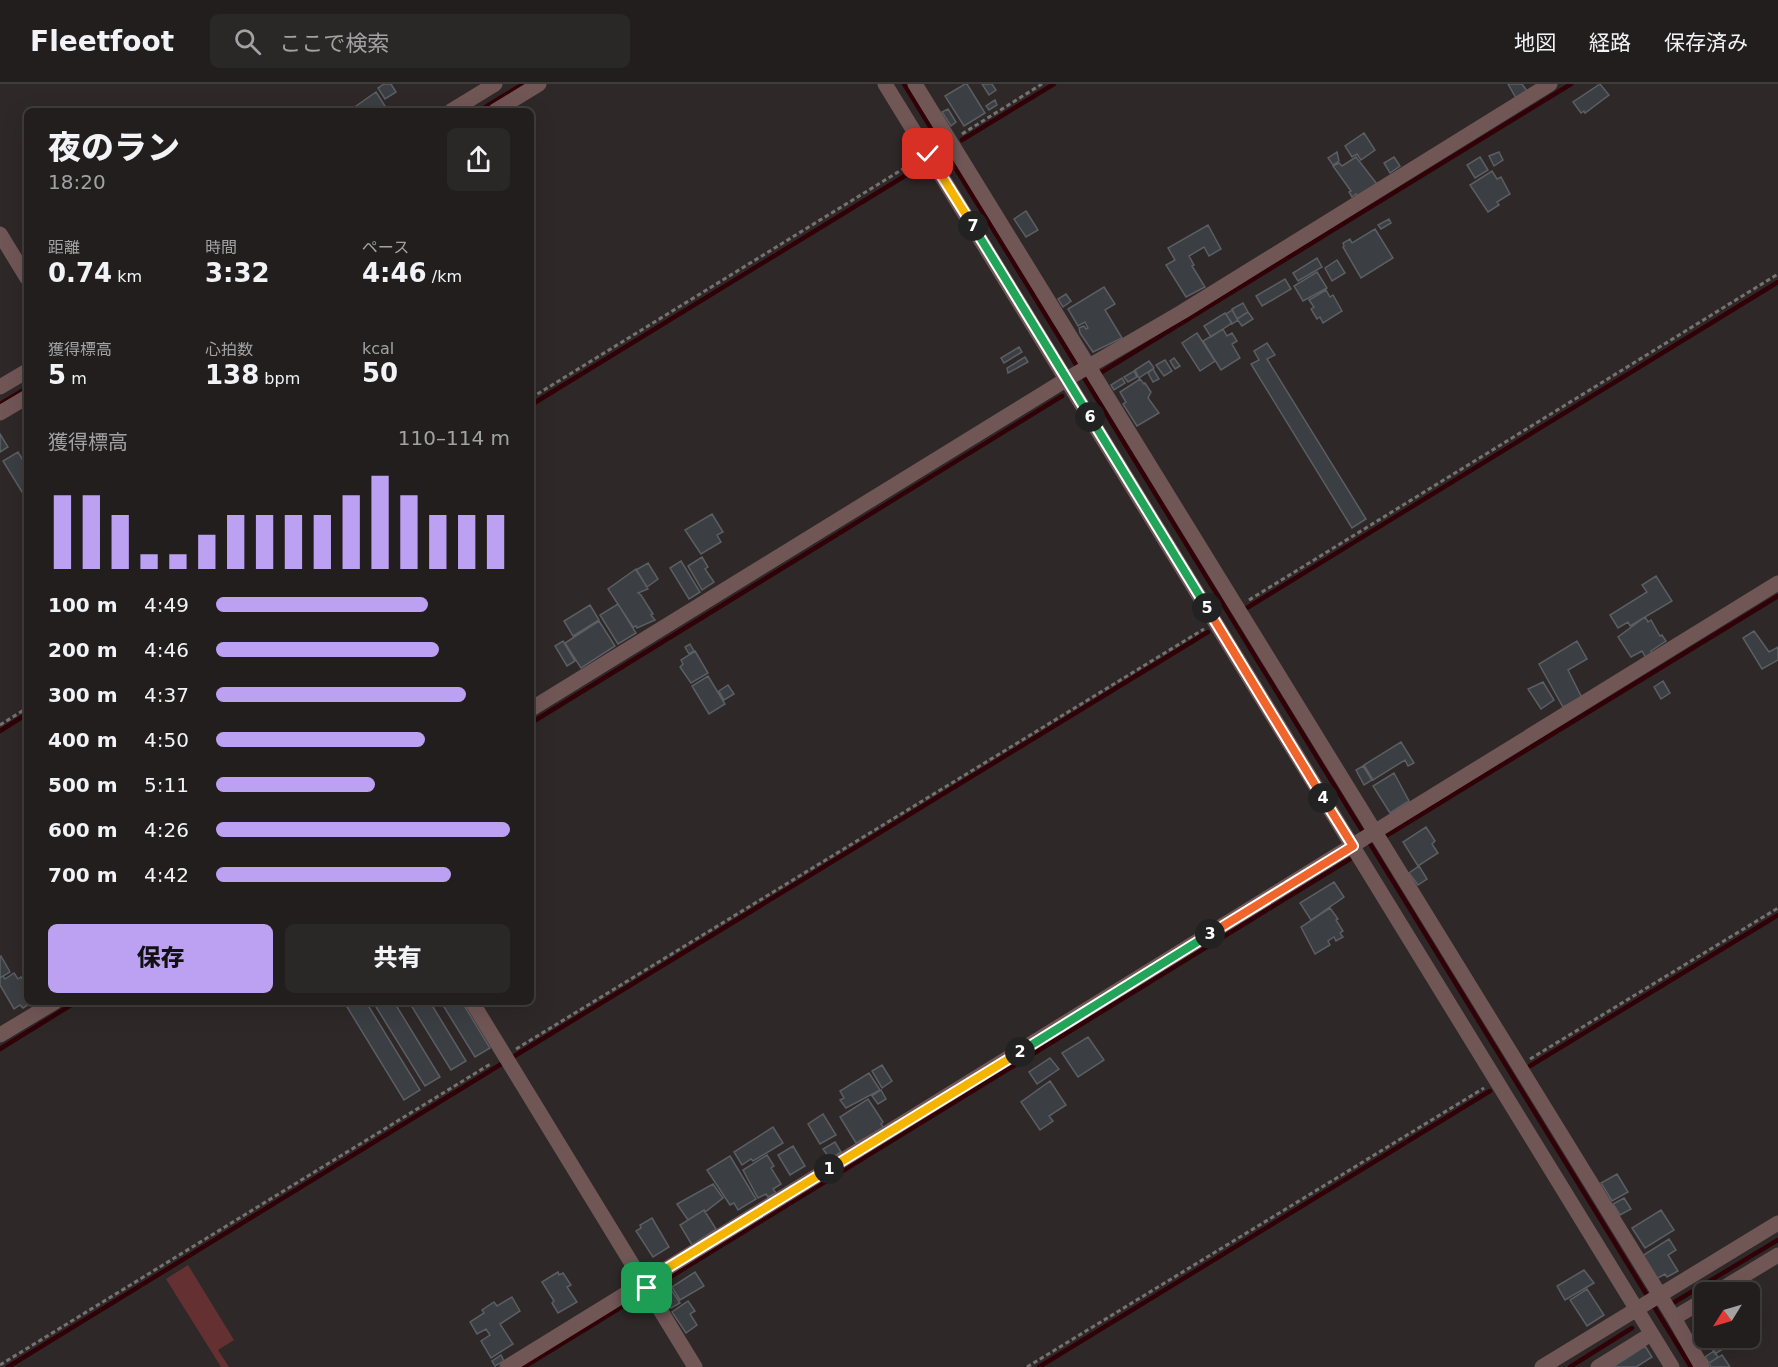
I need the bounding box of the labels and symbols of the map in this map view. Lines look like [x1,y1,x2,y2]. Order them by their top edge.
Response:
pin [902,128,953,179]
pin: 7 [958,211,988,241]
pin: 6 [1075,402,1105,432]
pin: 5 [1192,593,1222,623]
pin: 4 [1308,783,1338,813]
pin: 3 [1195,919,1225,949]
pin: 2 [1005,1037,1035,1067]
pin: 1 [814,1154,844,1184]
pin [621,1262,672,1313]
north arrow [1694,1282,1760,1348]

